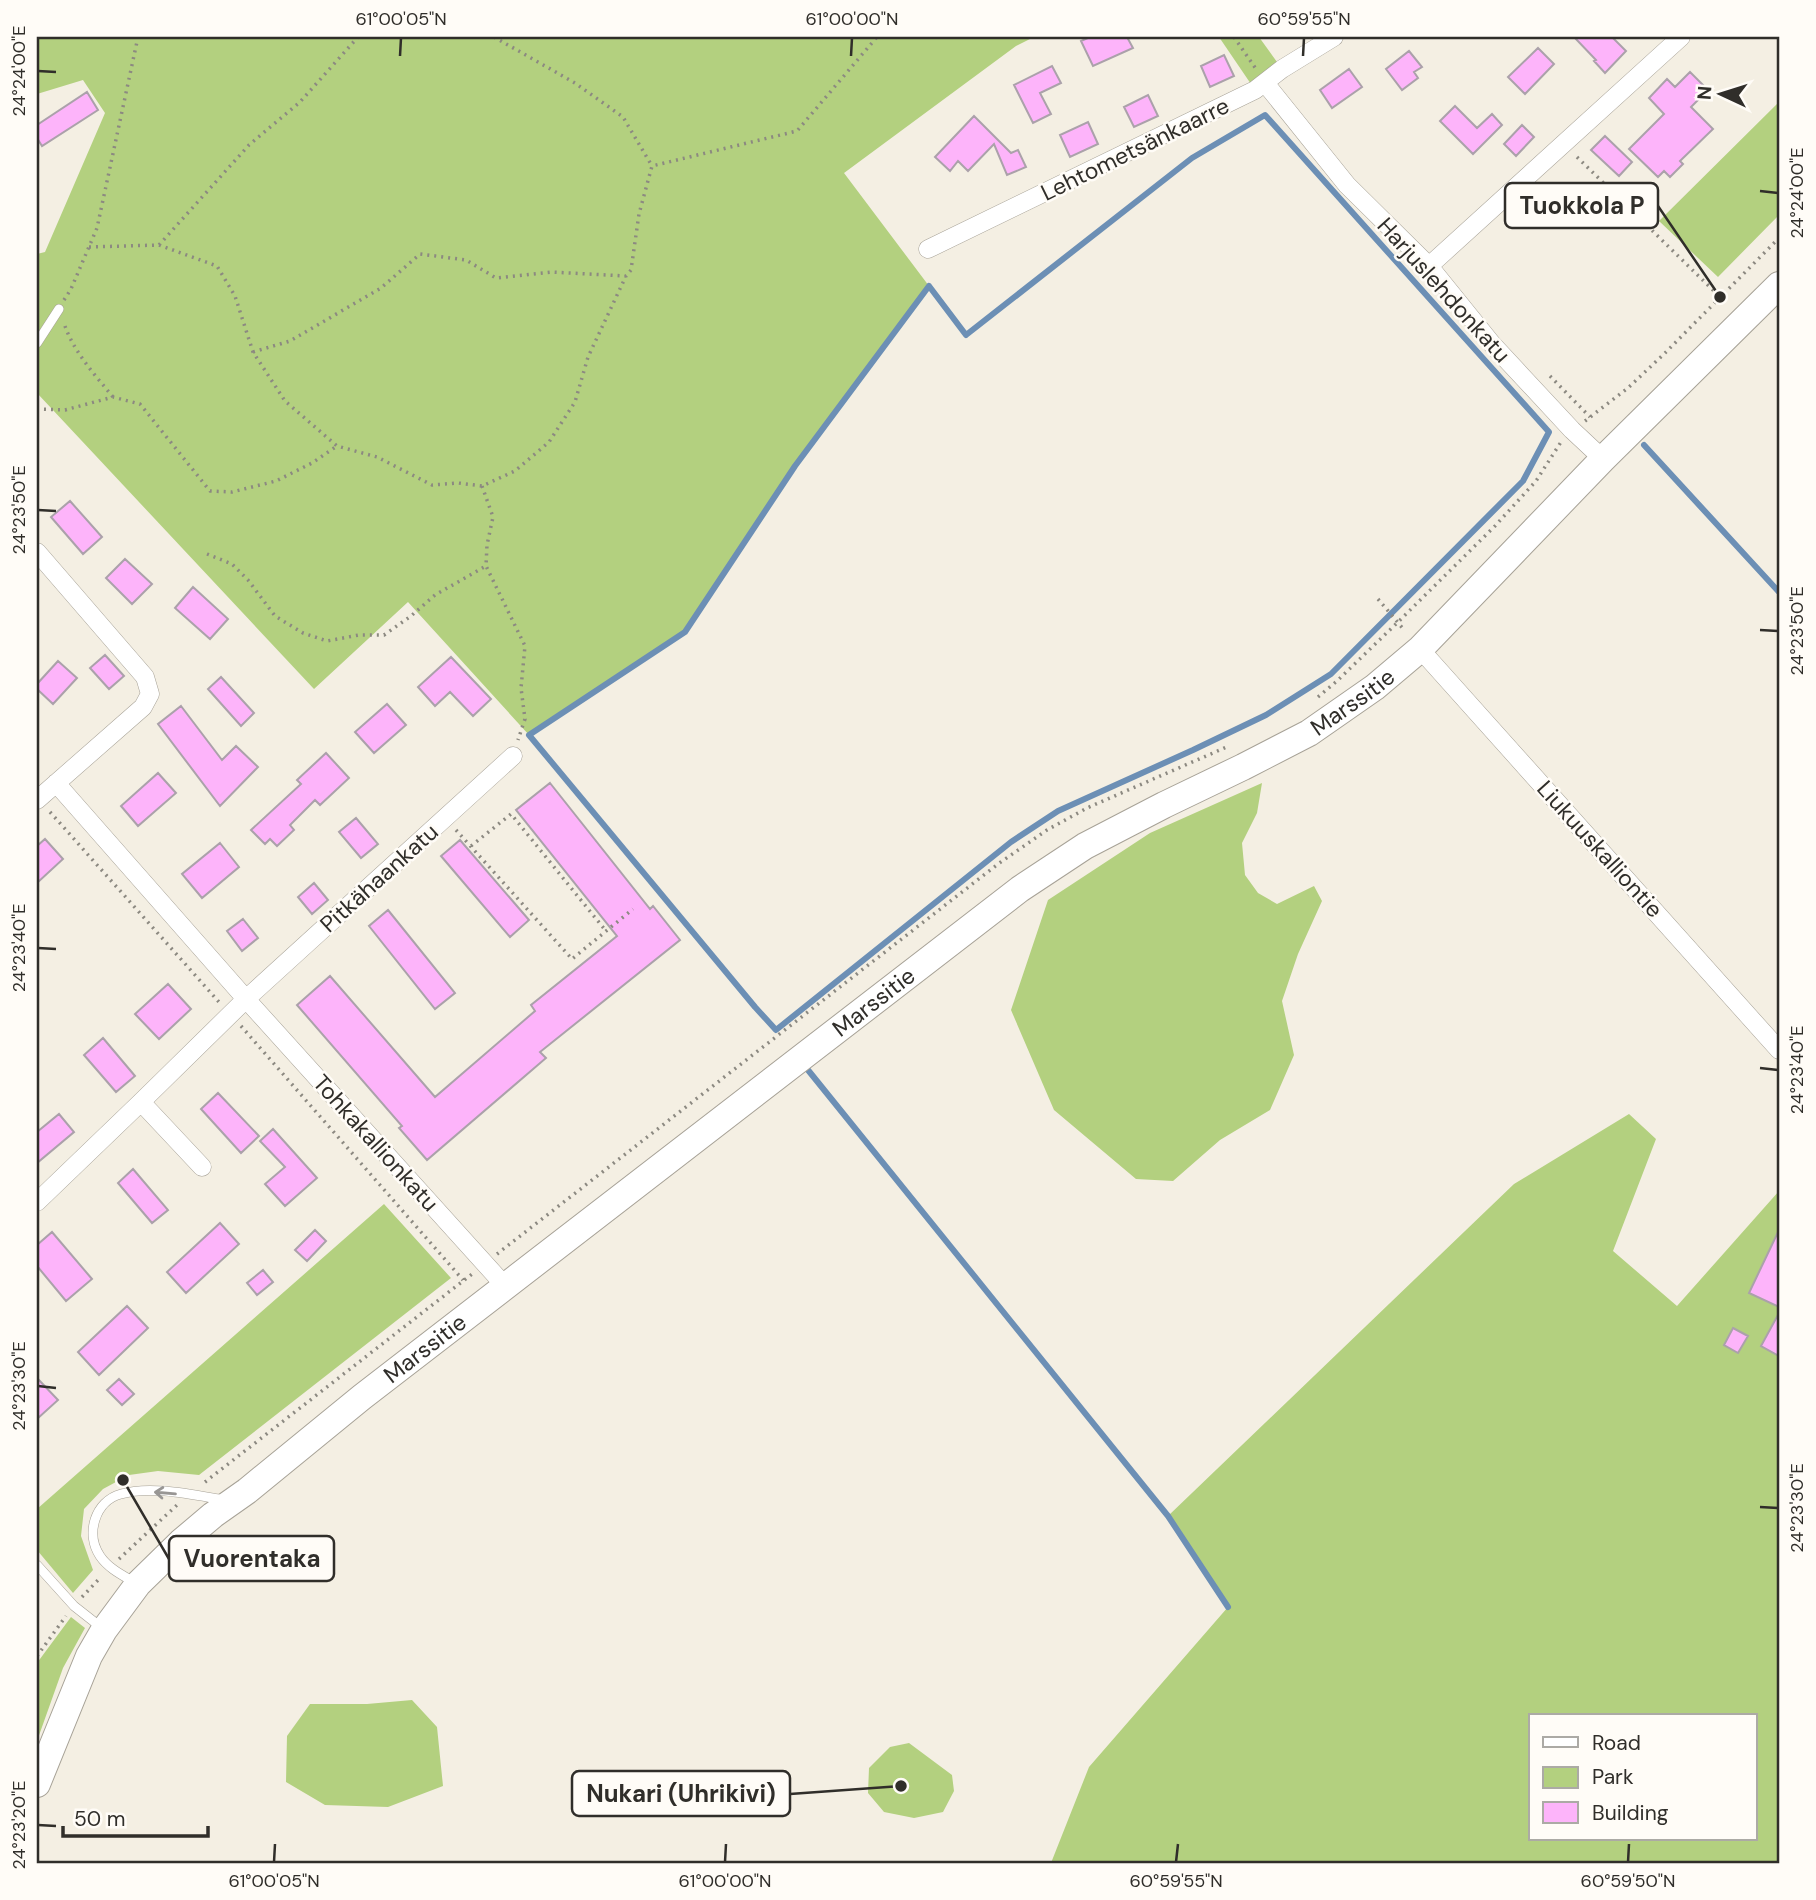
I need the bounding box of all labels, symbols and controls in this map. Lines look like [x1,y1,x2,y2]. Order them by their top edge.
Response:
text: 61°00'05"N [355,7,447,31]
text: 61°00'00"N [806,7,898,31]
text: 60°59'55"N [1257,7,1351,31]
text: 24°24'00"E [7,25,31,117]
north arrow [1686,60,1756,130]
text: N [1692,85,1717,101]
street label: Lehtometsänkaarre [1036,90,1234,208]
text: 24°24'00"E [1785,147,1809,239]
callout: Tuokkola P [1505,183,1658,228]
text: Tuokkola P [1520,190,1644,221]
street label: Harjuslehdonkatu [1371,211,1517,369]
text: 24°23'50"E [7,465,31,555]
text: 24°23'50"E [1785,586,1809,676]
street label: Marssitie [1305,662,1401,742]
street label: Liukuuskalliontie [1530,774,1670,924]
street label: Pitkähaankatu [314,817,444,939]
text: 24°23'40"E [7,904,31,992]
street label: Marssitie [826,961,921,1043]
text: 24°23'40"E [1785,1026,1809,1114]
street label: Tohkakallionkatu [307,1068,445,1218]
street label: Marssitie [378,1307,472,1390]
text: 24°23'30"E [7,1341,31,1431]
text: 24°23'30"E [1785,1463,1809,1553]
one-way arrow [154,1486,177,1499]
callout: Vuorentaka [169,1536,334,1581]
text: Vuorentaka [183,1543,321,1574]
legend [1529,1714,1756,1840]
text: Road [1592,1729,1641,1757]
text: Park [1592,1763,1634,1791]
callout: Nukari (Uhrikivi) [572,1771,790,1816]
text: Nukari (Uhrikivi) [586,1778,776,1809]
text: 24°23'20"E [7,1781,31,1869]
scale bar [63,1795,208,1839]
text: Building [1592,1799,1669,1827]
text: 50 m [74,1805,125,1833]
text: 61°00'05"N [228,1869,320,1893]
text: 61°00'00"N [679,1869,771,1893]
text: 60°59'55"N [1129,1869,1223,1893]
text: 60°59'50"N [1581,1869,1675,1893]

